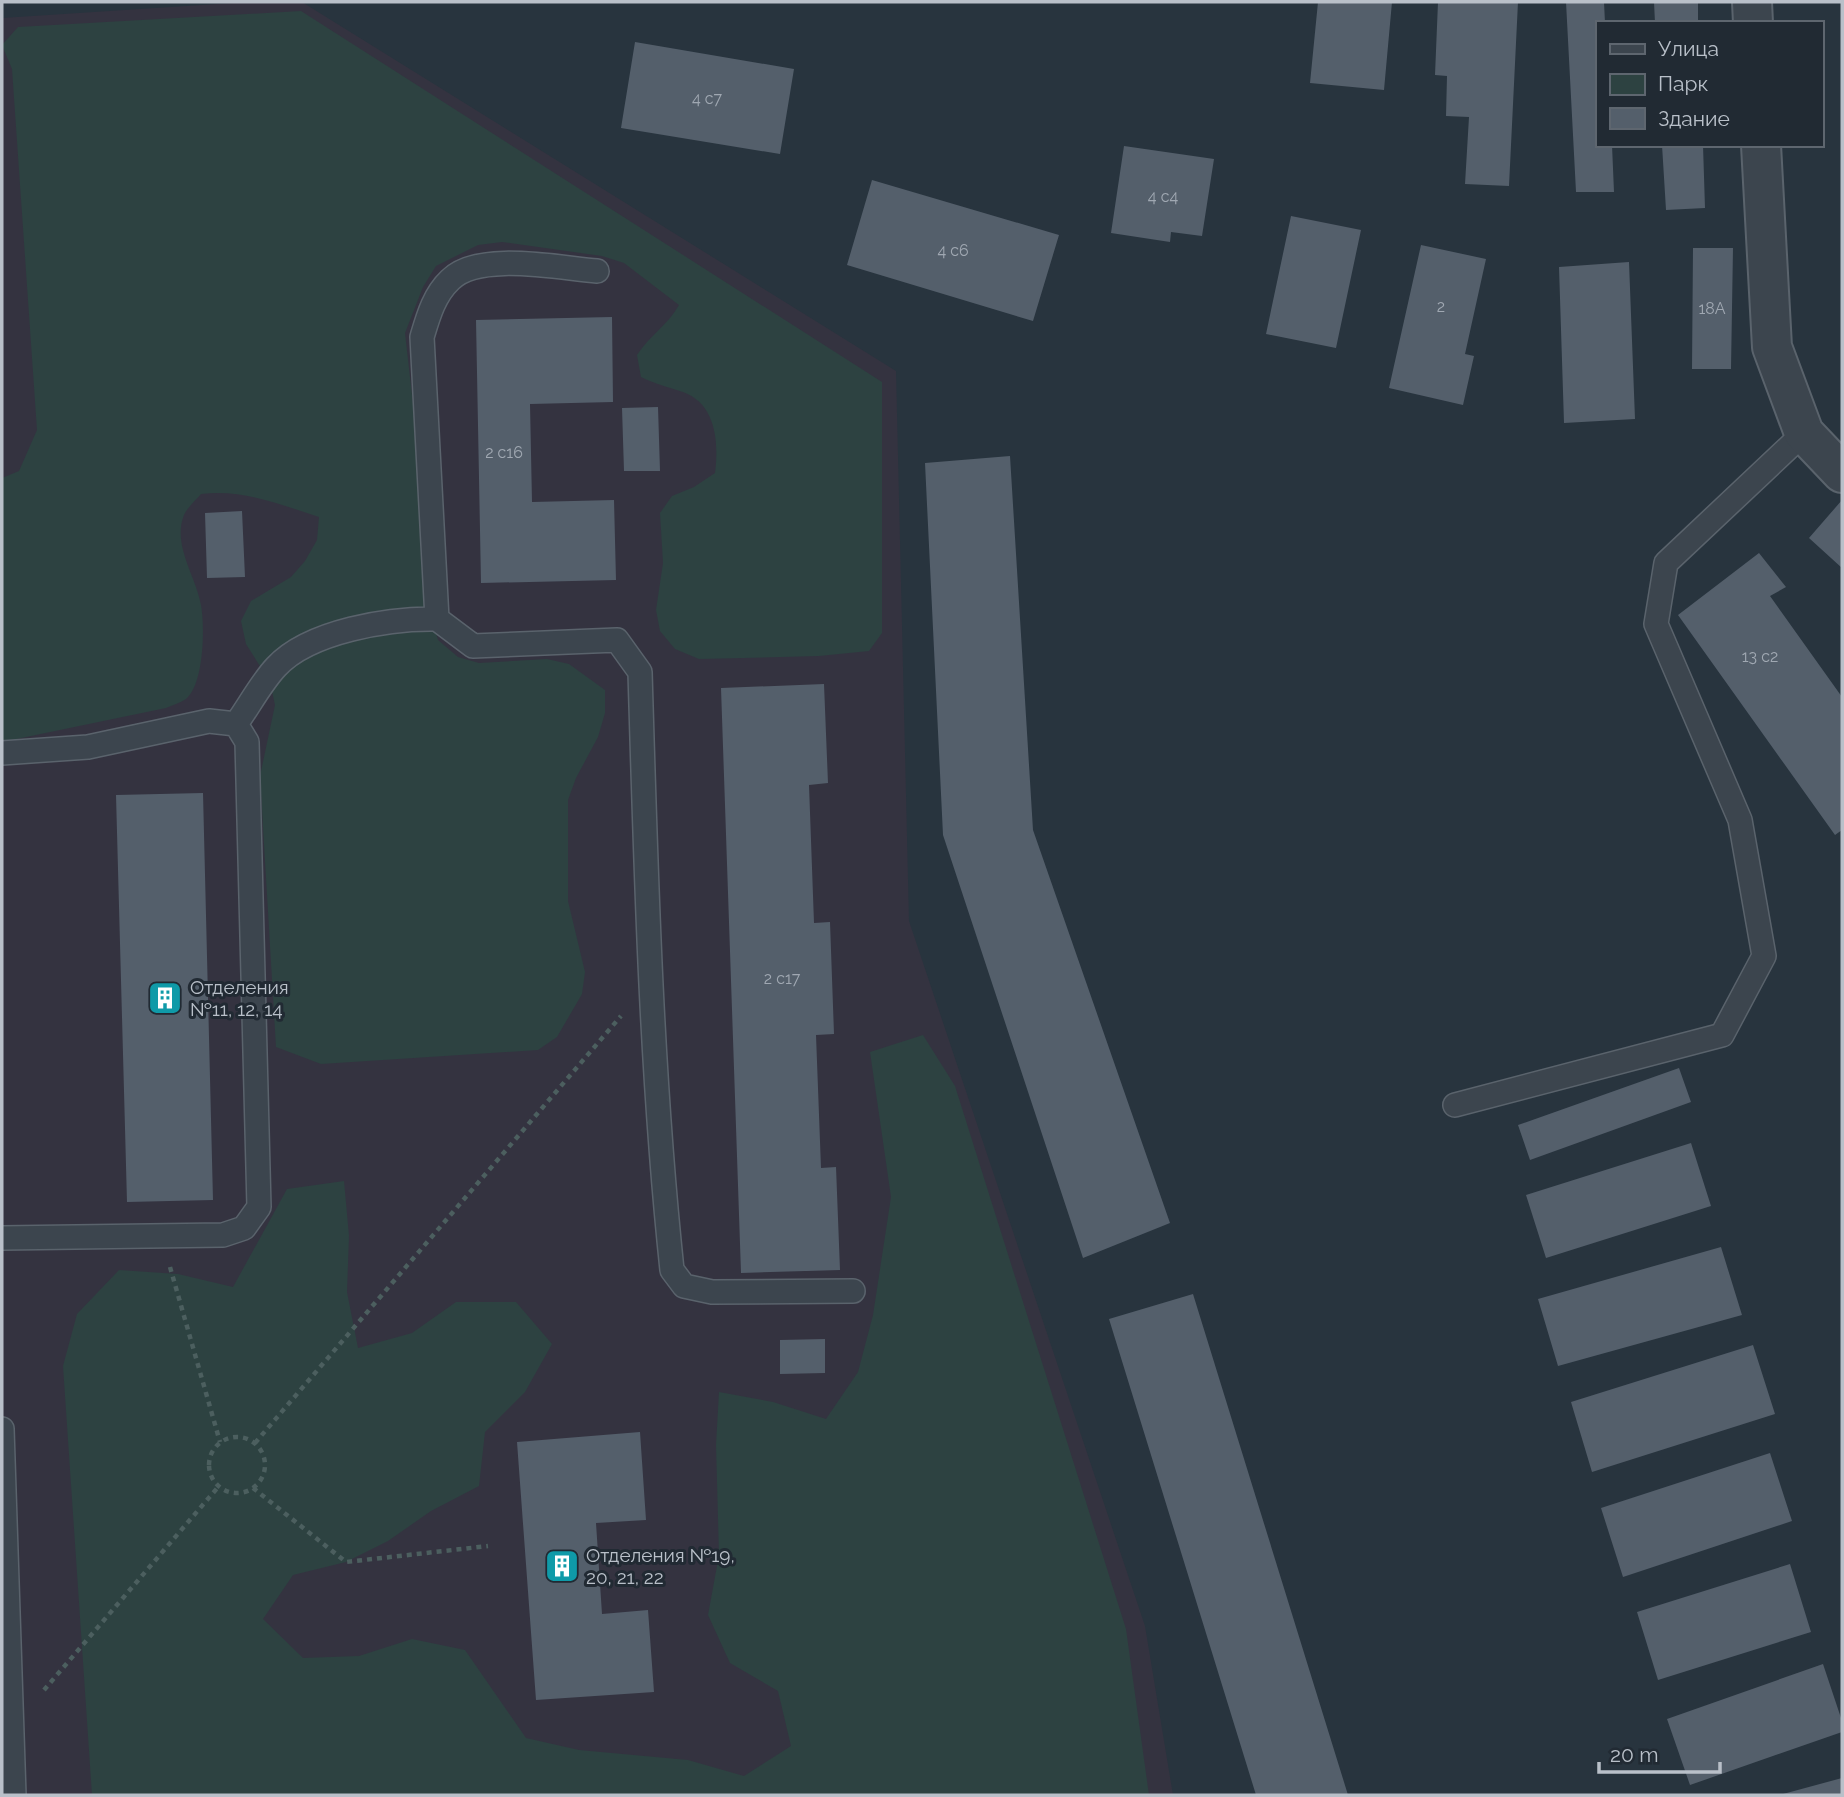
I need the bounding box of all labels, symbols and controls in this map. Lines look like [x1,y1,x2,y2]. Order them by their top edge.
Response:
legend [1596,21,1823,147]
text: Улица [1658,36,1719,61]
text: Парк [1658,71,1708,96]
house number: 4 с7 [692,89,723,108]
text: Здание [1658,106,1730,131]
house number: 4 с4 [1148,187,1178,206]
house number: 4 с6 [937,241,969,260]
house number: 2 [1437,297,1445,316]
house number: 18А [1699,299,1726,318]
house number: 2 с16 [485,443,523,462]
house number: 13 с2 [1742,647,1778,666]
house number: 2 с17 [764,969,801,988]
place label: Отделения №11, 12, 14 [190,976,289,1020]
building icon: Отделения №11, 12, 14 [146,979,184,1017]
place label: Отделения №19, 20, 21, 22 [586,1544,735,1588]
building icon: Отделения №19, 20, 21, 22 [543,1547,581,1585]
scale bar [1599,1730,1720,1774]
text: 20 m [1610,1742,1658,1767]

